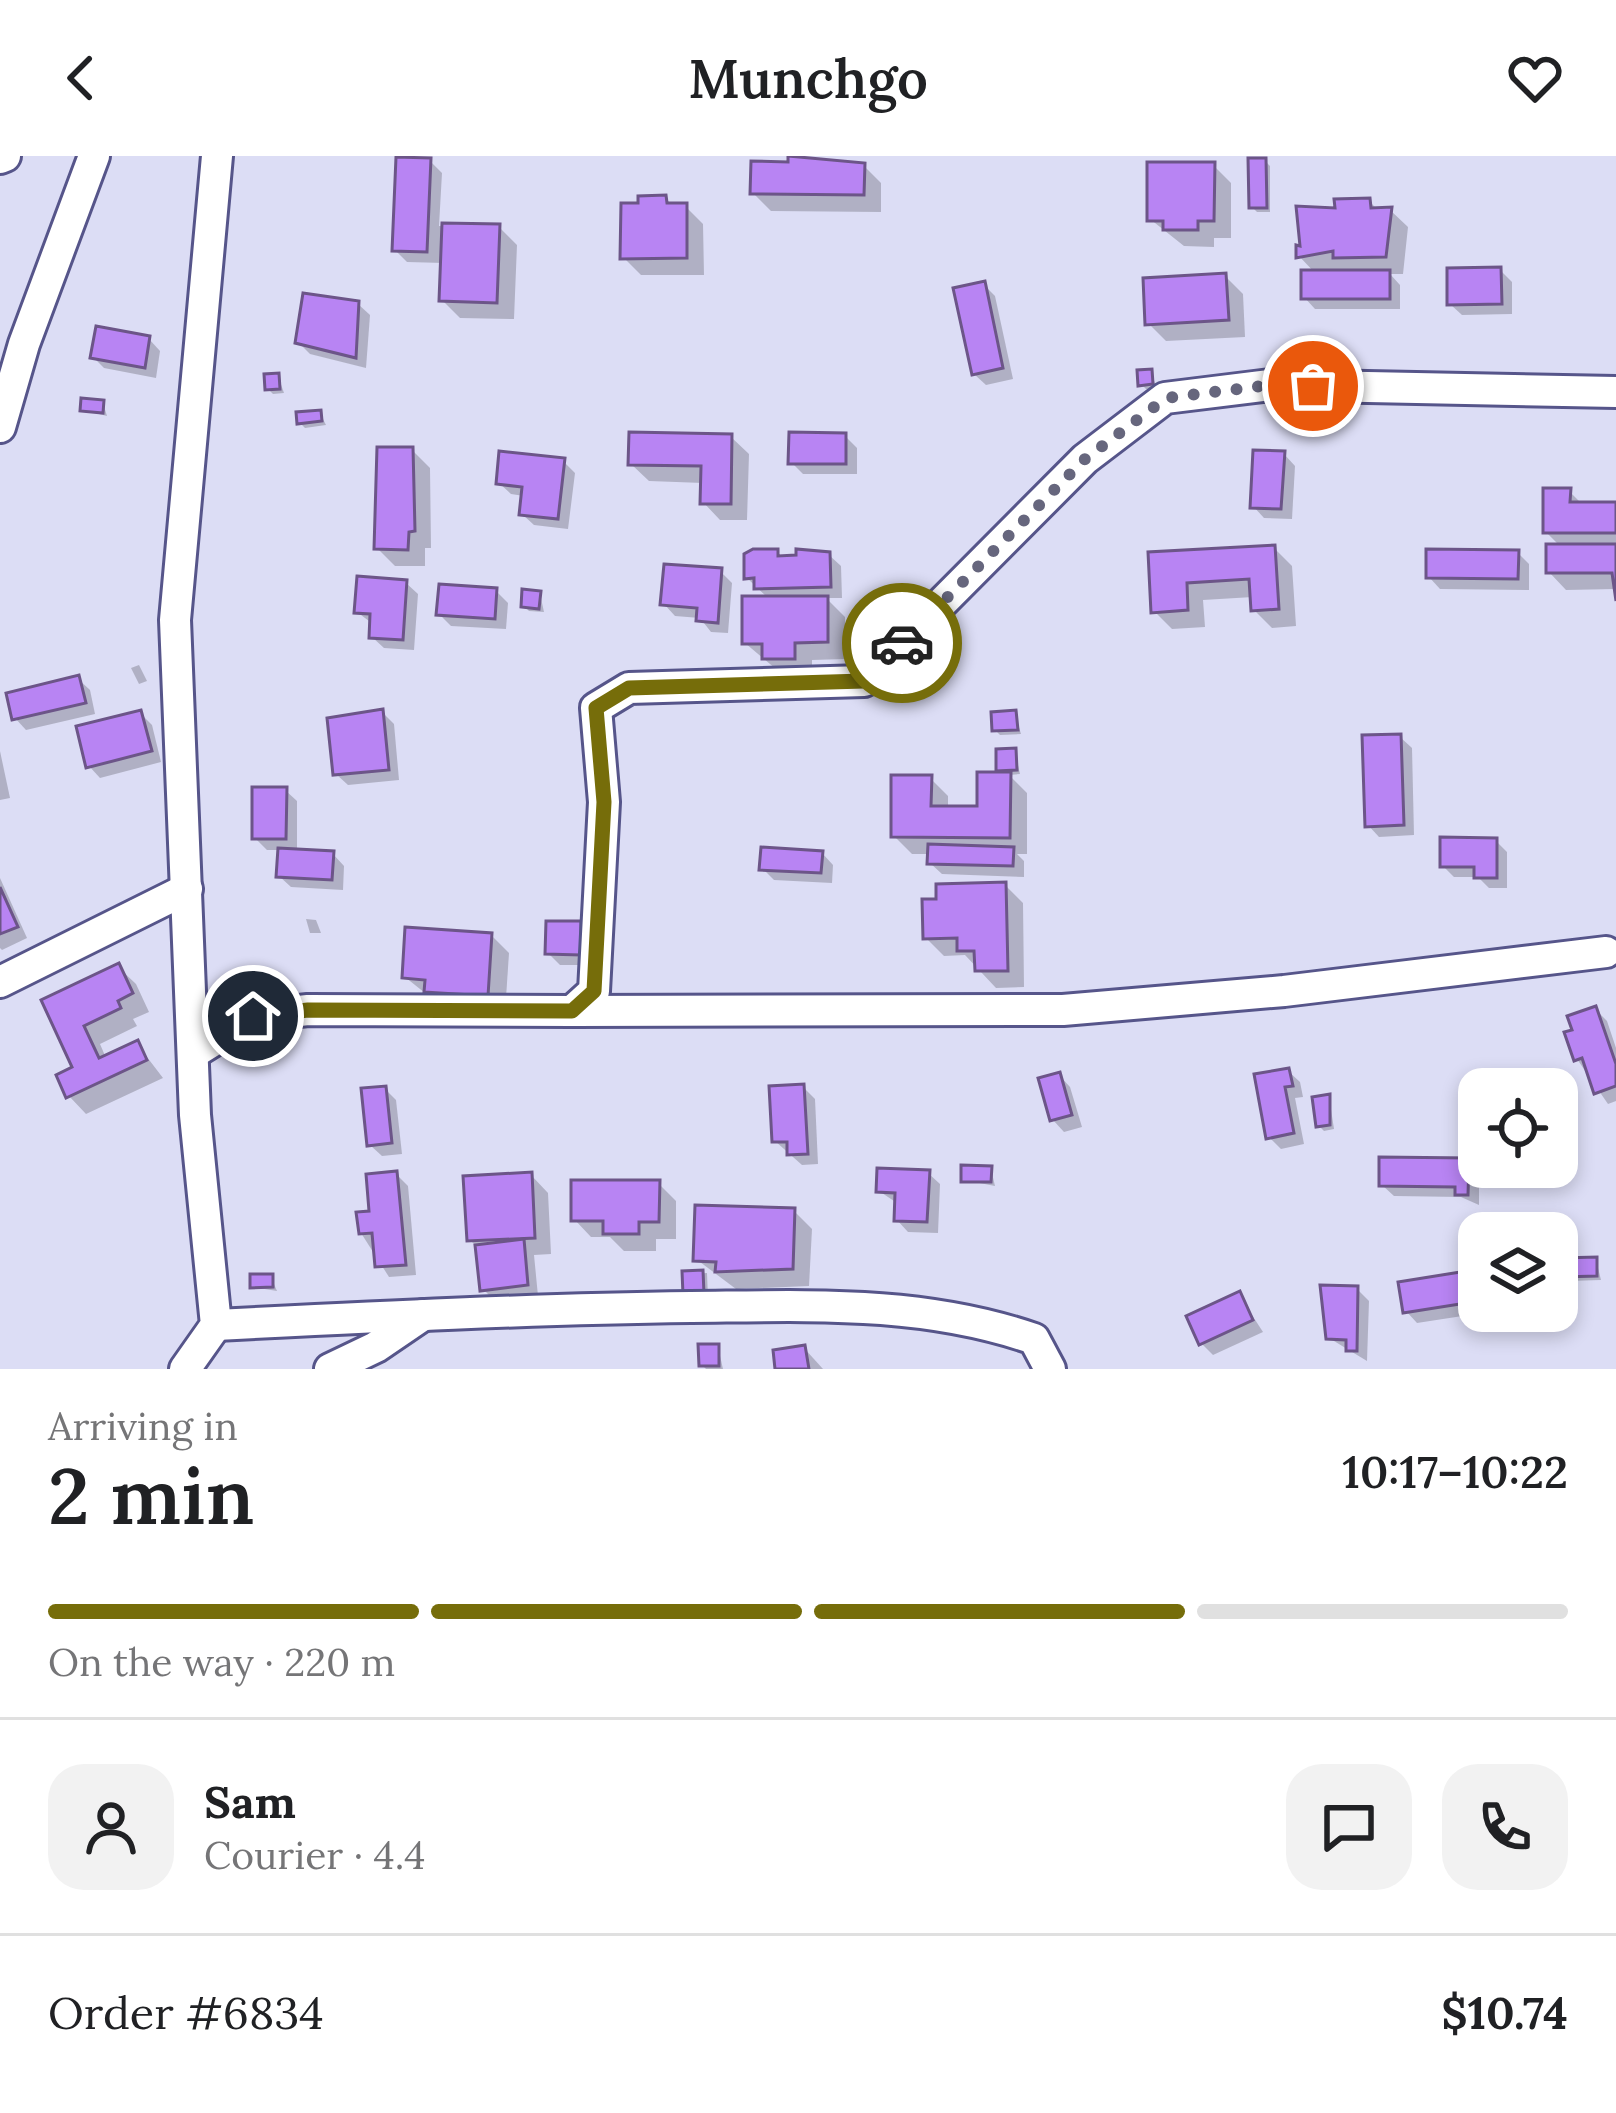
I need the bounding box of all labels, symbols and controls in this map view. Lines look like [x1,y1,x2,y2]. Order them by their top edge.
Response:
text: Munchgo [688,44,928,113]
icon: back [48,45,114,111]
icon: heart [1502,45,1568,111]
pin [1262,335,1364,437]
icon: bag [1280,353,1346,419]
courier [842,583,962,703]
icon: car [869,610,935,676]
pin [202,965,304,1067]
icon: home [220,983,286,1049]
map controls [1458,1068,1578,1332]
button: locate [1458,1068,1578,1188]
button: layers [1458,1212,1578,1332]
text: Arriving in [48,1401,238,1451]
text: 10:17–10:22 [1342,1443,1568,1500]
text: 2 min [48,1446,255,1545]
text: On the way · 220 m [48,1637,395,1687]
button: person [48,1764,174,1890]
button: chat [1286,1764,1412,1890]
button: phone [1442,1764,1568,1890]
text: Sam [204,1773,296,1830]
text: Courier · 4.4 [204,1830,425,1880]
text: Order #6834 [48,1984,324,2041]
text: $10.74 [1441,1984,1568,2041]

